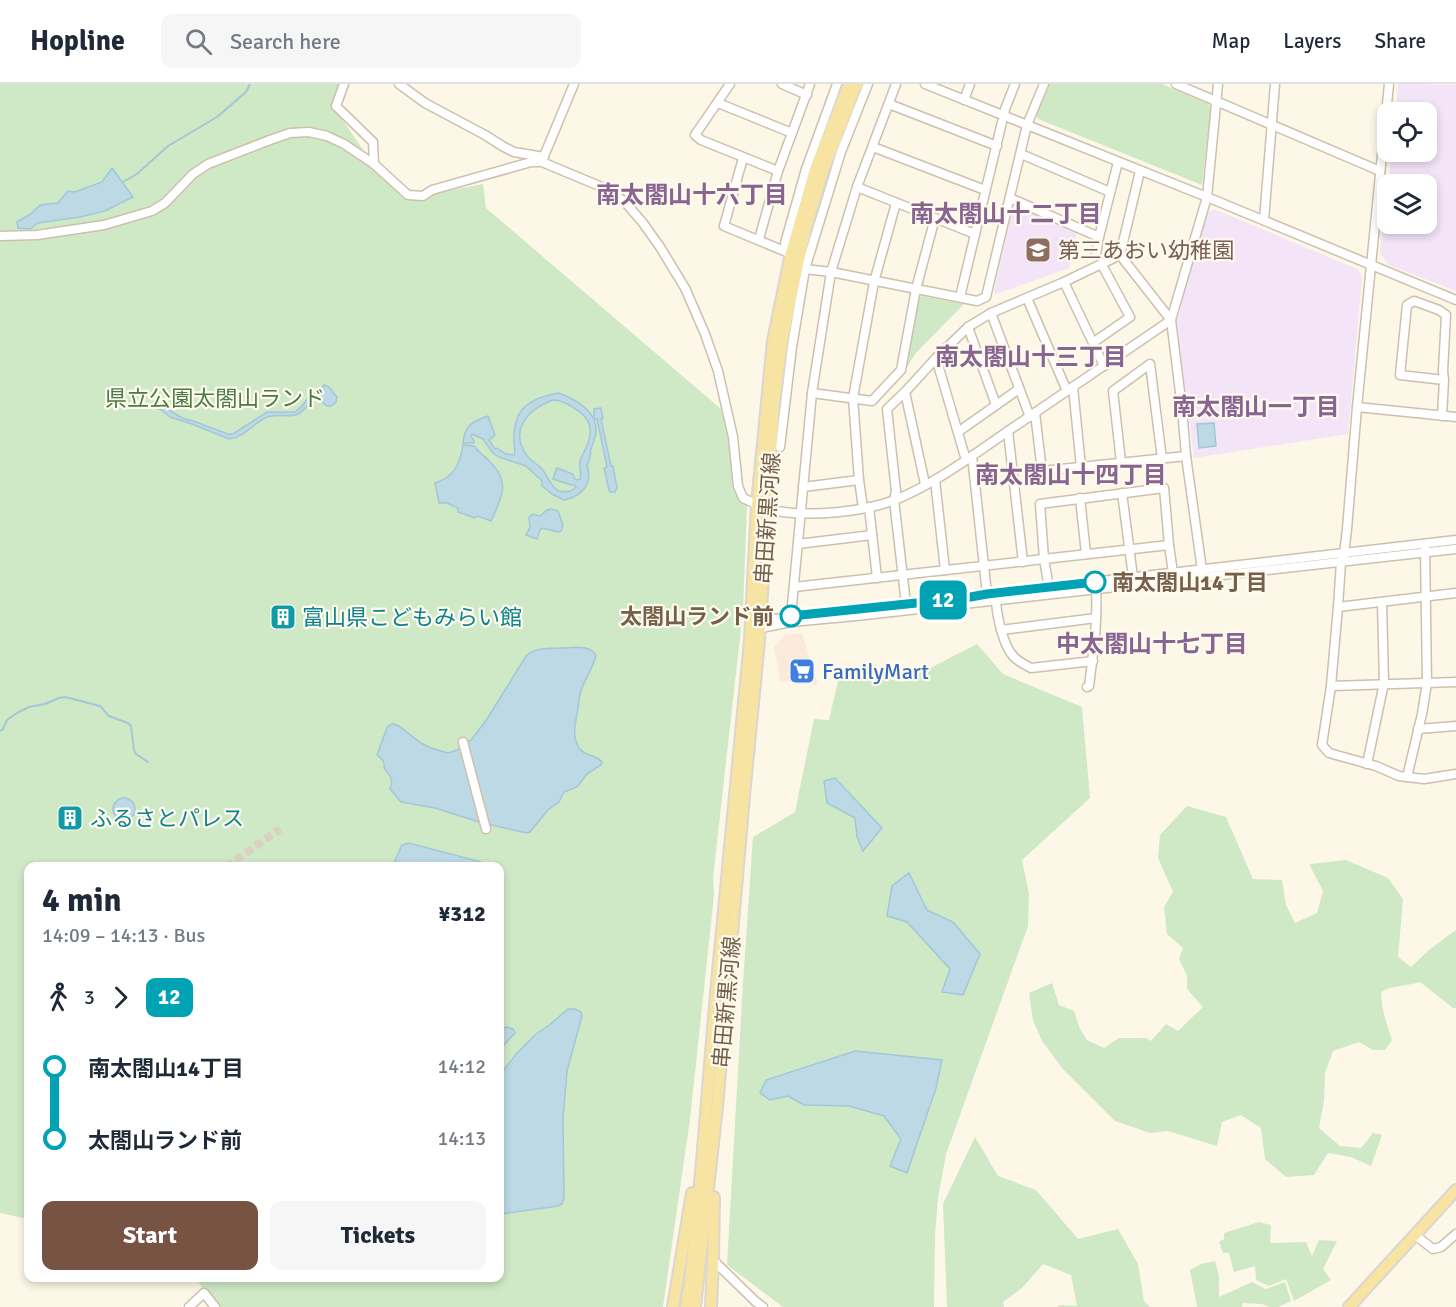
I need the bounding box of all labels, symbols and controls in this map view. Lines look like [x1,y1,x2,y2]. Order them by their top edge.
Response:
search box [161,14,581,68]
text: Hopline [30,24,125,58]
icon: search [182,25,215,58]
text: Search here [230,28,341,55]
text: Map [1212,28,1250,54]
text: Layers [1283,28,1341,54]
text: Share [1374,28,1426,54]
map controls [1377,102,1437,234]
button: locate [1377,102,1437,162]
button: layers [1377,174,1437,234]
district label: 南太閤山十六丁目 [596,180,788,210]
district label: 南太閤山十二丁目 [910,199,1102,229]
school or university icon: 第三あおい幼稚園 [1023,235,1053,265]
place label: 第三あおい幼稚園 [1058,237,1234,264]
district label: 南太閤山十三丁目 [935,342,1127,372]
park label: 県立公園太閤山ランド [105,385,325,412]
district label: 南太閤山一丁目 [1172,392,1340,422]
street label: 串田新黒河線 [749,451,786,585]
district label: 南太閤山十四丁目 [975,460,1167,490]
place label: 南太閤山14丁目 [1112,569,1268,596]
marker: 南太閤山14丁目 [1084,571,1106,593]
line badge: 12 [916,580,970,620]
text: 12 [932,587,954,613]
building icon: 富山県こどもみらい館 [268,602,298,632]
place label: 太閤山ランド前 [620,603,774,630]
place label: 富山県こどもみらい館 [302,604,522,631]
marker: 太閤山ランド前 [780,605,802,627]
district label: 中太閤山十七丁目 [1056,629,1248,659]
supermarket icon: FamilyMart [787,656,817,686]
place label: FamilyMart [822,658,929,685]
building icon: ふるさとパレス [55,803,85,833]
place label: ふるさとパレス [90,805,244,832]
text: 4 min [42,880,122,921]
text: ¥312 [438,900,486,927]
text: 14:09 – 14:13 · Bus [42,923,205,948]
street label: 串田新黒河線 [707,935,746,1069]
icon: walk [42,981,75,1014]
icon: forward [104,981,137,1014]
text: 12 [158,984,181,1010]
text: 3 [84,985,95,1010]
text: 14:12 [437,1054,486,1079]
text: 南太閤山14丁目 [88,1055,244,1082]
text: 14:13 [437,1126,486,1151]
text: 太閤山ランド前 [88,1127,242,1154]
button: Start [42,1201,258,1270]
button: Tickets [270,1201,486,1270]

